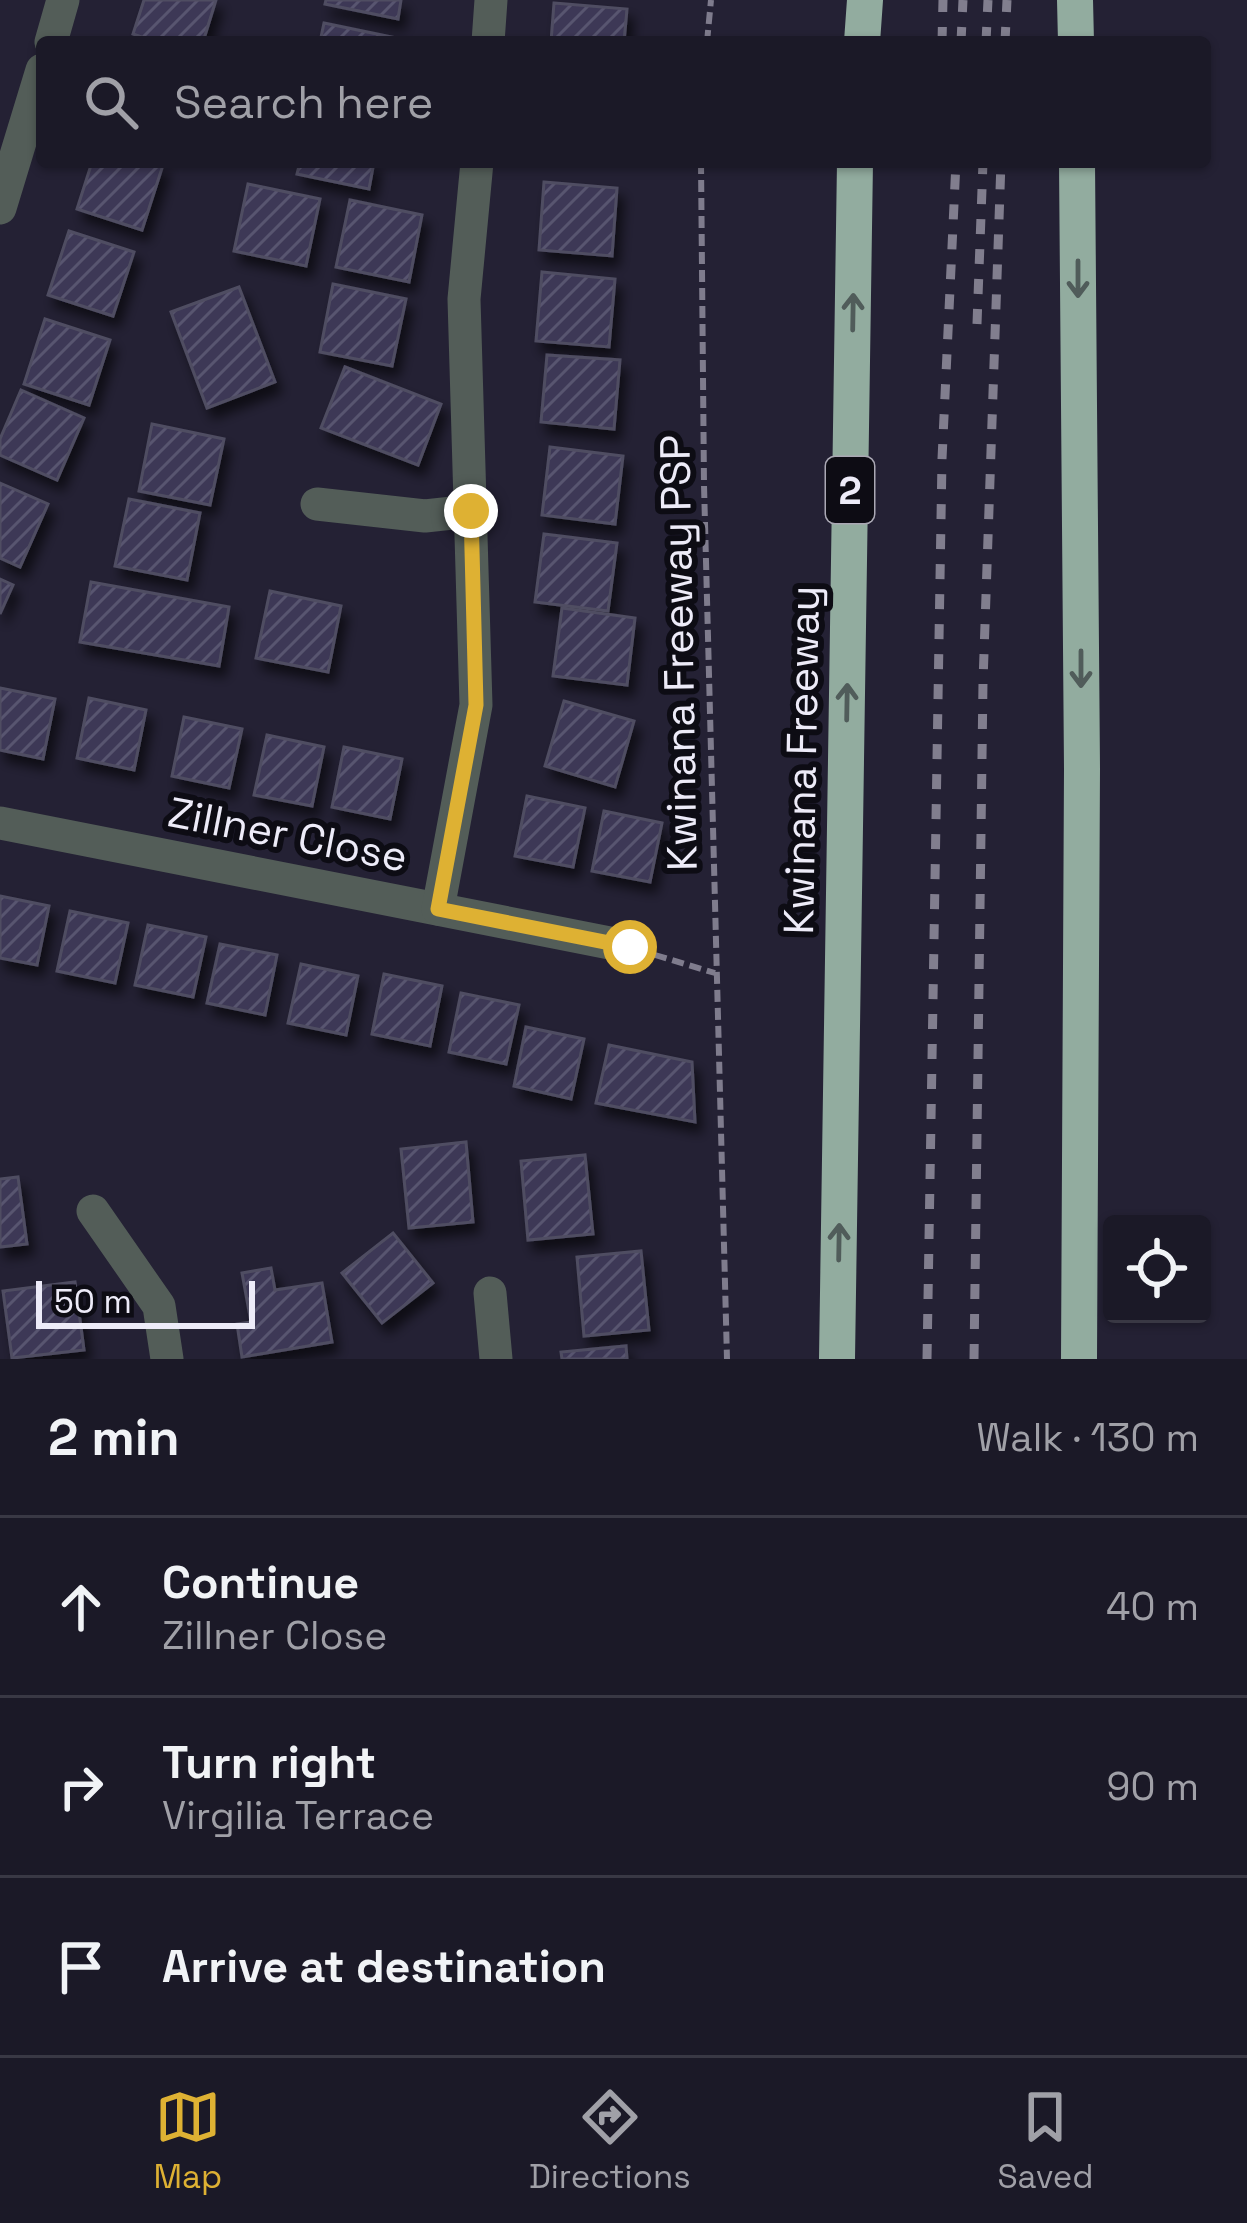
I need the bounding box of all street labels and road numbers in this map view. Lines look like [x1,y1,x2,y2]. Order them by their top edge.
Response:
street label: Kwinana Freeway PSP [648,435,709,871]
road number: 2 [826,457,874,523]
street label: Kwinana Freeway [772,585,831,935]
street label: Zillner Close [164,785,412,884]

